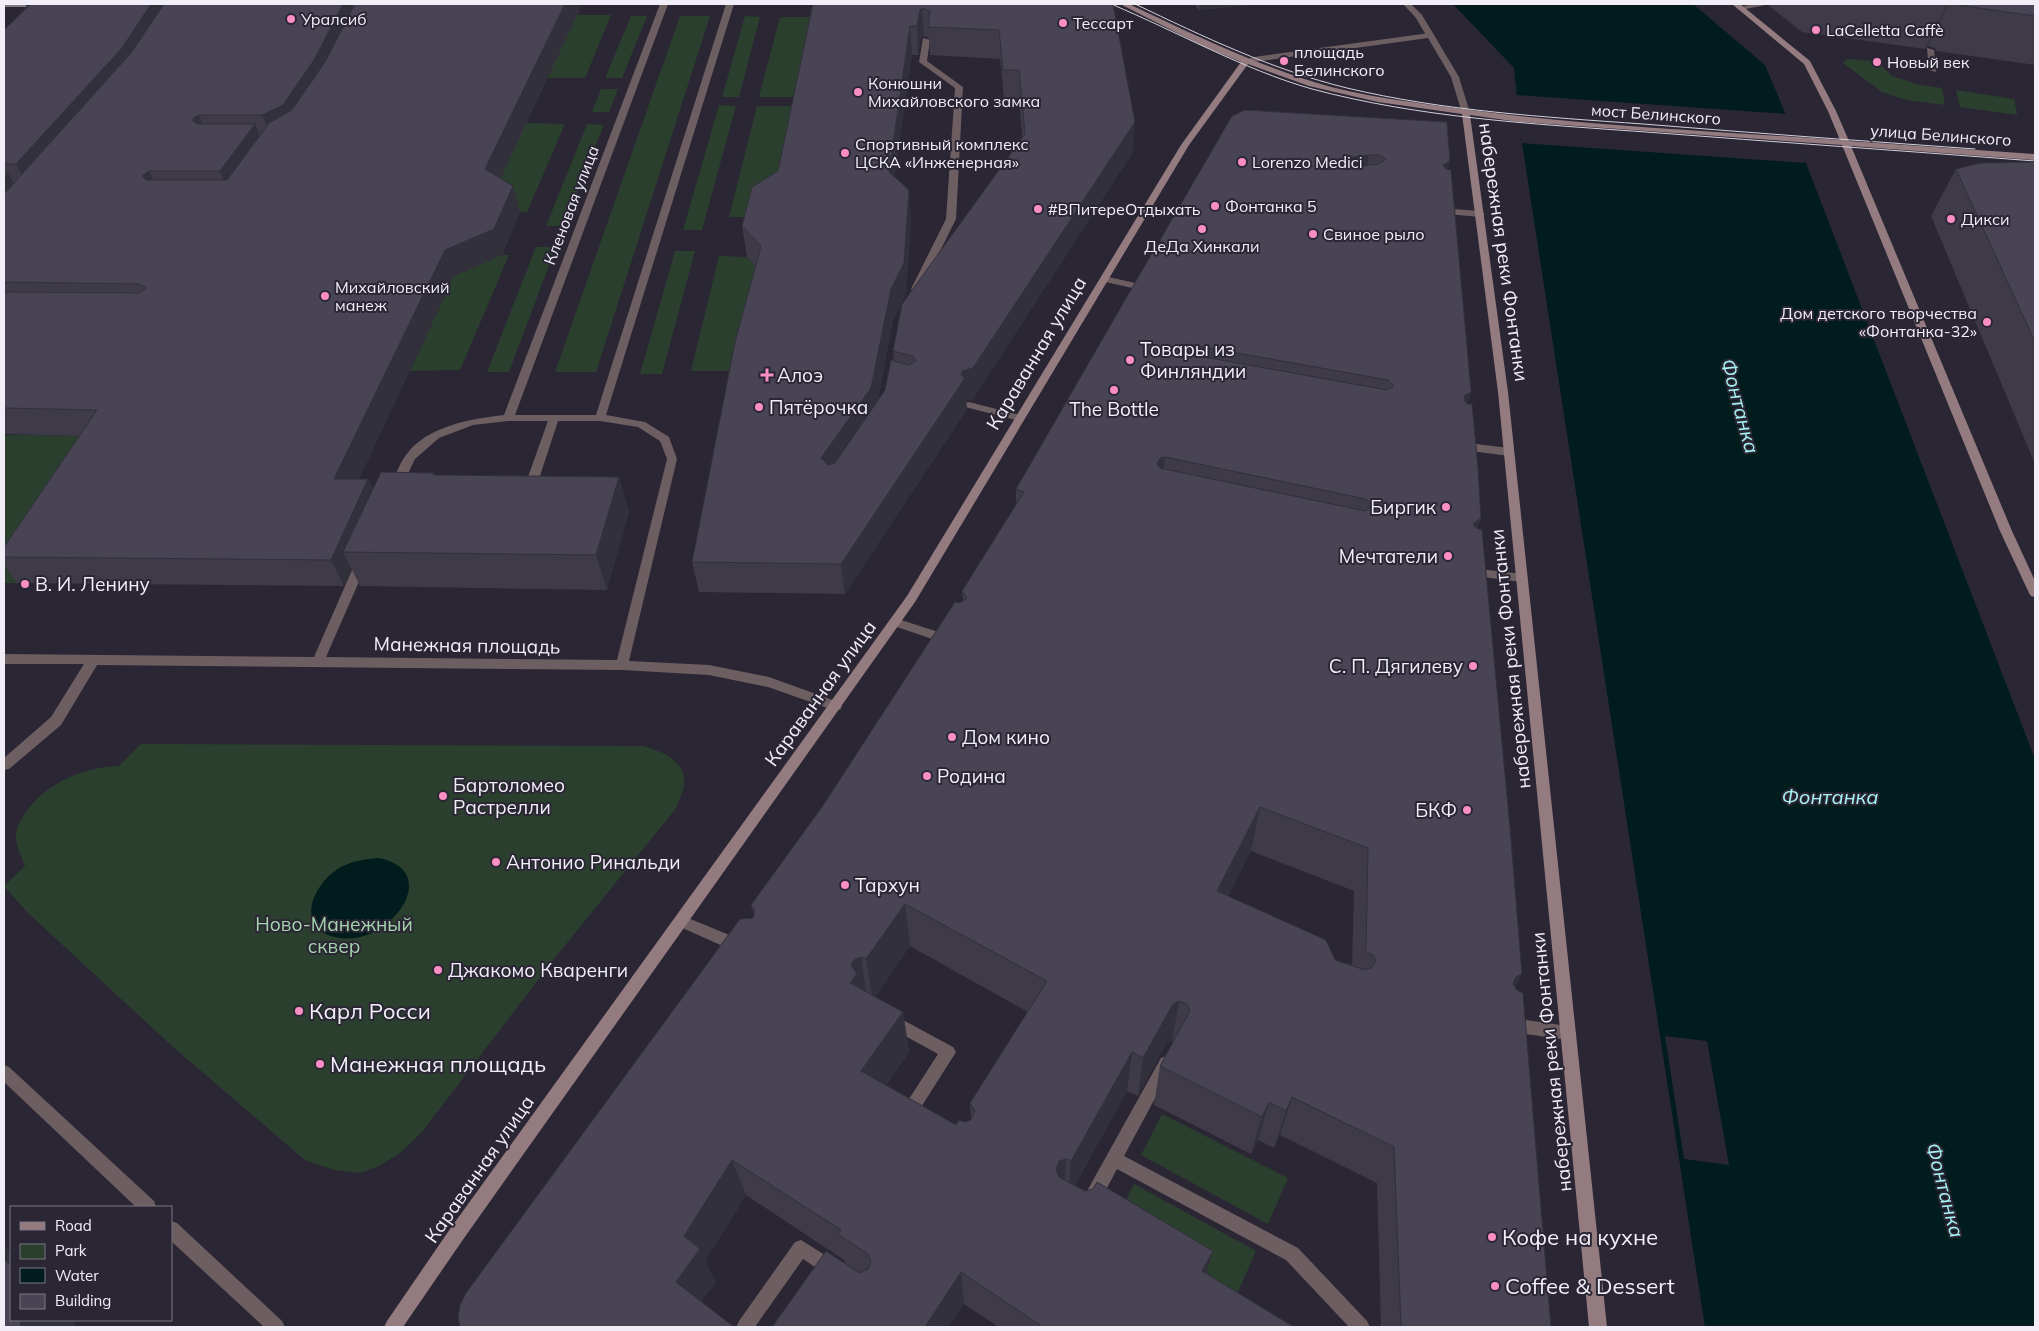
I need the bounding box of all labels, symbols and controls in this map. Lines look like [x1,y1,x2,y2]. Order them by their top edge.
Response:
place label: Уралсиб [300,9,367,29]
marker: Уралсиб [285,13,297,25]
place label: Тессарт [1073,13,1134,33]
marker: Тессарт [1057,17,1069,29]
place label: LaCelletta Caffè [1826,20,1944,40]
marker: LaCelletta Caffè [1810,24,1822,36]
place label: площадь Белинского [1294,42,1385,80]
place label: Новый век [1887,52,1970,72]
marker: площадь Белинского [1278,55,1290,67]
marker: Новый век [1871,56,1883,68]
place label: Конюшни Михайловского замка [868,73,1040,111]
marker: Конюшни Михайловского замка [852,86,864,98]
street label: мост Белинского [1590,99,1722,129]
street label: улица Белинского [1870,120,2012,150]
street label: набережная реки Фонтанки [1474,121,1534,383]
place label: Спортивный комплекс ЦСКА «Инженерная» [855,134,1029,172]
street label: Кленовая улица [539,143,603,267]
marker: Спортивный комплекс ЦСКА «Инженерная» [839,147,851,159]
place label: Lorenzo Medici [1252,152,1363,172]
marker: Lorenzo Medici [1236,156,1248,168]
place label: Фонтанка 5 [1225,196,1317,216]
place label: #ВПитереОтдыхать [1048,199,1201,219]
marker: Фонтанка 5 [1209,200,1221,212]
marker: #ВПитереОтдыхать [1032,203,1044,215]
place label: Дикси [1961,209,2010,229]
marker: Дикси [1945,213,1957,225]
marker: ДеДа Хинкали [1196,223,1208,235]
place label: Свиное рыло [1323,224,1425,244]
marker: Свиное рыло [1307,228,1319,240]
place label: ДеДа Хинкали [1144,236,1260,256]
street label: Караванная улица [981,272,1091,434]
place label: Михайловский манеж [335,277,450,315]
marker: Михайловский манеж [319,290,331,302]
place label: Дом детского творчества «Фонтанка-32» [1780,303,1977,341]
marker: Дом детского творчества «Фонтанка-32» [1981,316,1993,328]
place label: Товары из Финляндии [1140,337,1246,383]
marker: Товары из Финляндии [1124,354,1136,366]
water label: Фонтанка [1716,356,1765,456]
place label: Алоэ [777,363,823,387]
marker: Алоэ [761,369,773,381]
marker: The Bottle [1108,384,1120,396]
place label: Пятёрочка [769,395,868,419]
place label: The Bottle [1069,397,1159,421]
marker: Пятёрочка [753,401,765,413]
place label: Биргик [1370,495,1437,519]
marker: Биргик [1440,501,1452,513]
street label: набережная реки Фонтанки [1484,528,1536,790]
place label: Мечтатели [1339,544,1438,568]
marker: Мечтатели [1442,550,1454,562]
place label: В. И. Ленину [35,572,150,596]
marker: В. И. Ленину [19,578,31,590]
street label: Караванная улица [759,615,881,771]
street label: Манежная площадь [374,631,560,659]
place label: С. П. Дягилеву [1329,654,1463,678]
marker: С. П. Дягилеву [1467,660,1479,672]
place label: Дом кино [962,725,1050,749]
marker: Дом кино [946,731,958,743]
place label: Родина [937,764,1006,788]
marker: Родина [921,770,933,782]
place label: Бартоломео Растрелли [453,773,565,819]
water label: Фонтанка [1781,784,1879,809]
marker: Бартоломео Растрелли [437,790,449,802]
place label: БКФ [1415,798,1457,822]
marker: БКФ [1461,804,1473,816]
place label: Антонио Ринальди [506,850,681,874]
marker: Антонио Ринальди [490,856,502,868]
place label: Тархун [855,873,920,897]
marker: Тархун [839,879,851,891]
park label: Ново-Манежный сквер [255,912,413,958]
street label: набережная реки Фонтанки [1525,931,1577,1193]
place label: Джакомо Кваренги [448,958,628,982]
marker: Джакомо Кваренги [432,964,444,976]
place label: Карл Росси [309,997,431,1025]
marker: Карл Росси [293,1005,305,1017]
place label: Манежная площадь [330,1050,546,1078]
marker: Манежная площадь [314,1058,326,1070]
street label: Караванная улица [419,1091,539,1247]
water label: Фонтанка [1921,1140,1970,1240]
legend [10,1206,172,1321]
text: Road [55,1216,92,1235]
place label: Кофе на кухне [1502,1223,1658,1251]
marker: Кофе на кухне [1486,1231,1498,1243]
text: Park [55,1241,87,1260]
text: Water [55,1266,99,1285]
place label: Coffee & Dessert [1505,1272,1675,1300]
marker: Coffee & Dessert [1489,1280,1501,1292]
text: Building [55,1291,111,1310]

